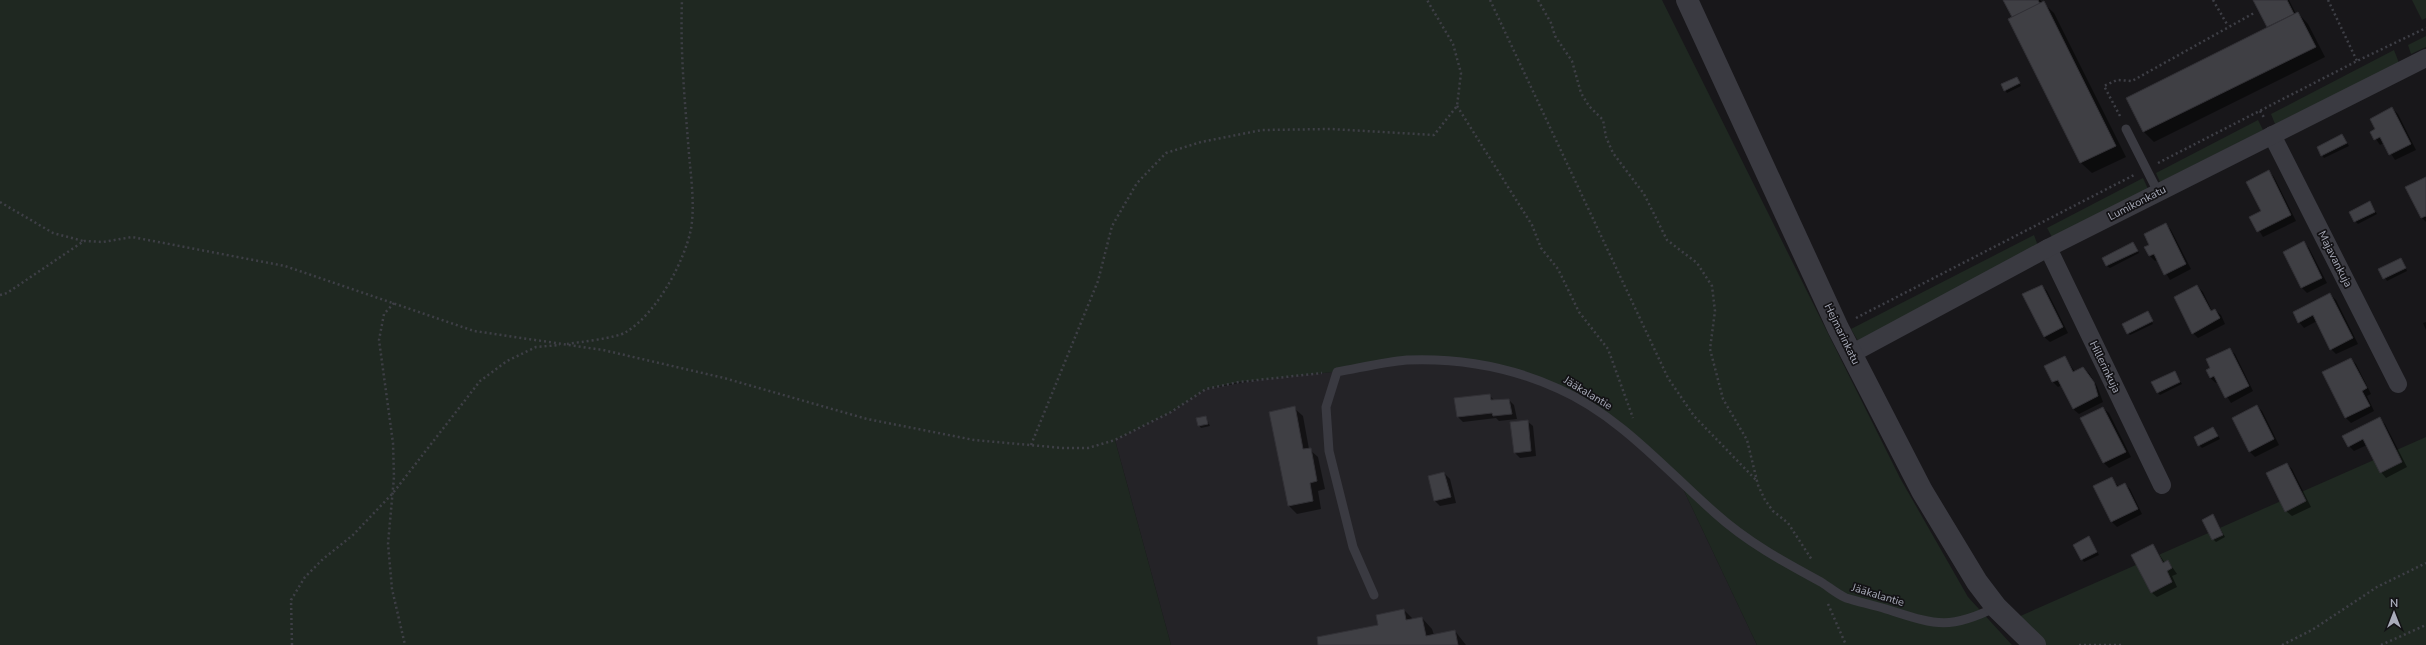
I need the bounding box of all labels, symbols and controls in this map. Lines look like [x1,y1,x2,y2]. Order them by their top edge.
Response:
street label: Lumikonkatu [2106,182,2168,224]
street label: Majavankuja [2314,228,2356,290]
street label: Hejmarinkatu [1821,301,1863,367]
street label: Hillerinkuja [2086,339,2124,396]
street label: Jääkalantie [1560,372,1615,413]
street label: Jääkalantie [1849,580,1906,610]
north arrow [2374,593,2414,633]
text: N [2390,596,2398,611]

